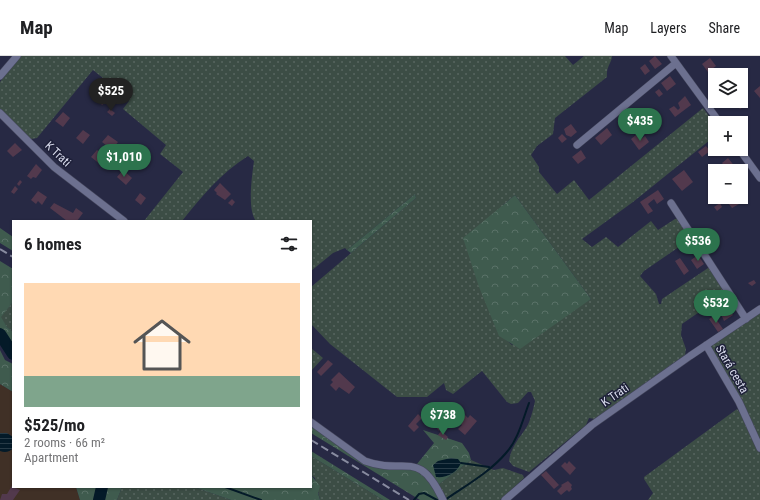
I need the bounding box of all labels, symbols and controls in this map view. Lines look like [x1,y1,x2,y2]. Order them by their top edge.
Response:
text: Map [20,16,53,39]
text: Map [604,20,628,36]
text: Layers [650,20,687,36]
text: Share [709,20,740,36]
map controls [708,68,748,204]
button: layers [708,68,748,108]
pin: $525 [87,78,135,112]
text: $525 [98,83,124,98]
pin: $435 [616,108,664,142]
text: $435 [627,113,653,128]
button: + [708,116,748,156]
street label: K Trati [42,139,74,169]
pin: $1,010 [91,144,157,178]
text: $1,010 [106,149,142,164]
button: − [708,164,748,204]
pin: $536 [674,228,722,262]
icon: filters [278,233,300,255]
text: $536 [685,233,711,248]
text: 6 homes [24,234,82,254]
pin: $532 [692,290,740,324]
text: $532 [703,295,729,310]
icon: home [126,309,198,381]
street label: Stará cesta [713,342,752,396]
street label: K Trati [599,381,631,409]
pin: $738 [419,402,467,436]
text: $738 [430,407,456,422]
text: $525/mo [24,415,85,435]
text: 2 rooms · 66 m² [24,435,105,450]
text: Apartment [24,450,78,465]

